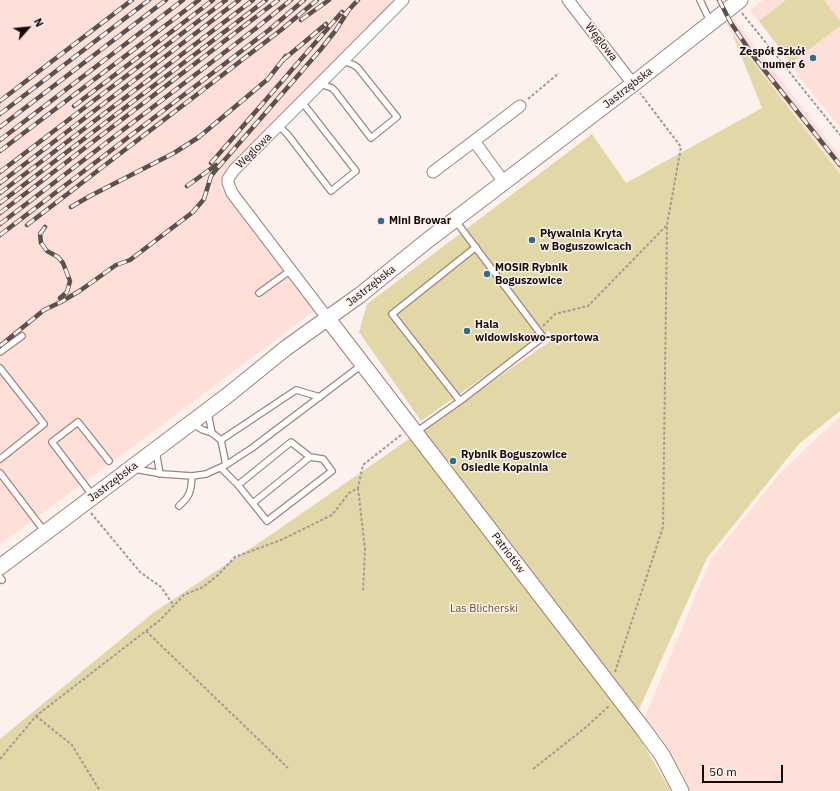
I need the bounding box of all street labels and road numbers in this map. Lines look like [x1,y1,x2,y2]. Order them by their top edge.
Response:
street label: Węglowa [582,20,620,64]
street label: Jastrzębska [601,65,655,111]
street label: Węglowa [233,130,275,172]
street label: Jastrzębska [344,263,398,309]
street label: Jastrzębska [85,459,141,505]
street label: Patriotów [488,530,528,576]

